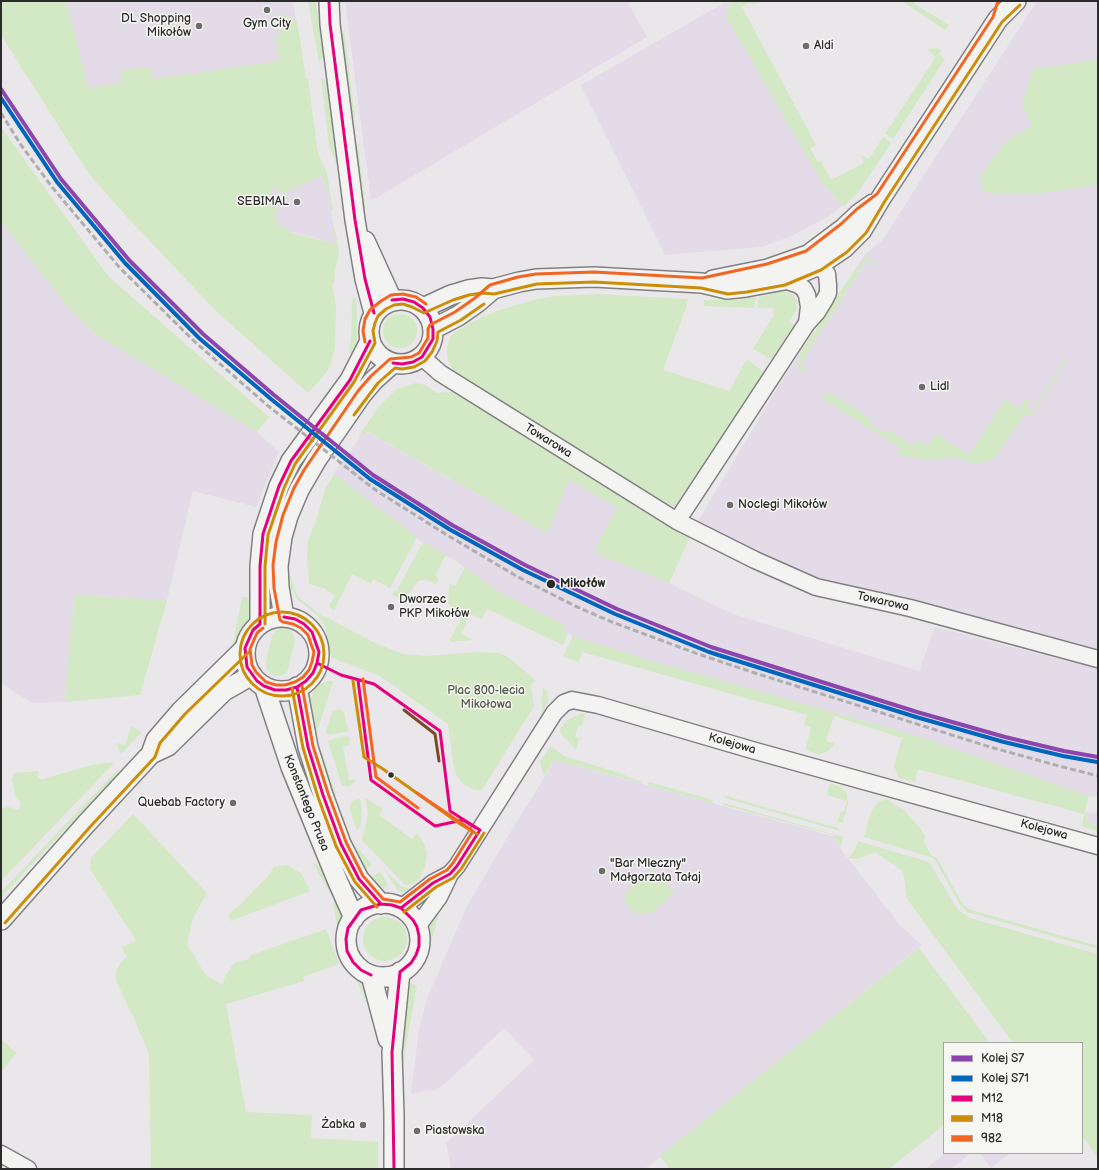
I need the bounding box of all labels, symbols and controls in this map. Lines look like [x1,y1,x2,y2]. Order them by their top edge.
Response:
marker: Gym City [262,5,272,15]
place label: DL Shopping Mikołów [121,12,191,40]
place label: Gym City [243,17,291,31]
marker: DL Shopping Mikołów [194,21,204,31]
place label: Aldi [814,39,834,53]
marker: Aldi [801,41,811,51]
place label: SEBIMAL [237,195,289,209]
marker: SEBIMAL [292,197,302,207]
place label: Lidl [930,380,949,394]
marker: Lidl [917,382,927,392]
street label: Towarowa [522,421,574,461]
place label: Noclegi Mikołów [738,498,827,512]
marker: Noclegi Mikołów [725,500,735,510]
place label: Mikołów [560,577,605,591]
marker: Mikołów [545,578,557,590]
street label: Towarowa [856,589,910,615]
place label: Dworzec PKP Mikołów [399,593,469,621]
marker: Dworzec PKP Mikołów [386,602,396,612]
park label: Plac 800-lecia Mikołowa [447,684,525,712]
street label: Kolejowa [707,730,757,758]
street label: Konstantego Prusa [280,753,332,853]
unlabelled marker [386,770,396,780]
place label: Quebab Factory [138,796,225,810]
marker: Quebab Factory [228,798,238,808]
street label: Kolejowa [1019,817,1069,843]
place label: "Bar Mleczny" Małgorzata Tałaj [610,857,701,885]
marker: "Bar Mleczny" Małgorzata Tałaj [597,866,607,876]
legend [943,1042,1083,1154]
text: Kolej S7 [981,1051,1024,1066]
text: Kolej S71 [981,1071,1029,1086]
text: M12 [981,1091,1003,1106]
text: M18 [981,1111,1003,1126]
place label: Żabka [322,1118,355,1132]
marker: Żabka [358,1120,368,1130]
place label: Piastowska [425,1124,485,1138]
marker: Piastowska [412,1126,422,1136]
text: 982 [981,1131,1002,1146]

